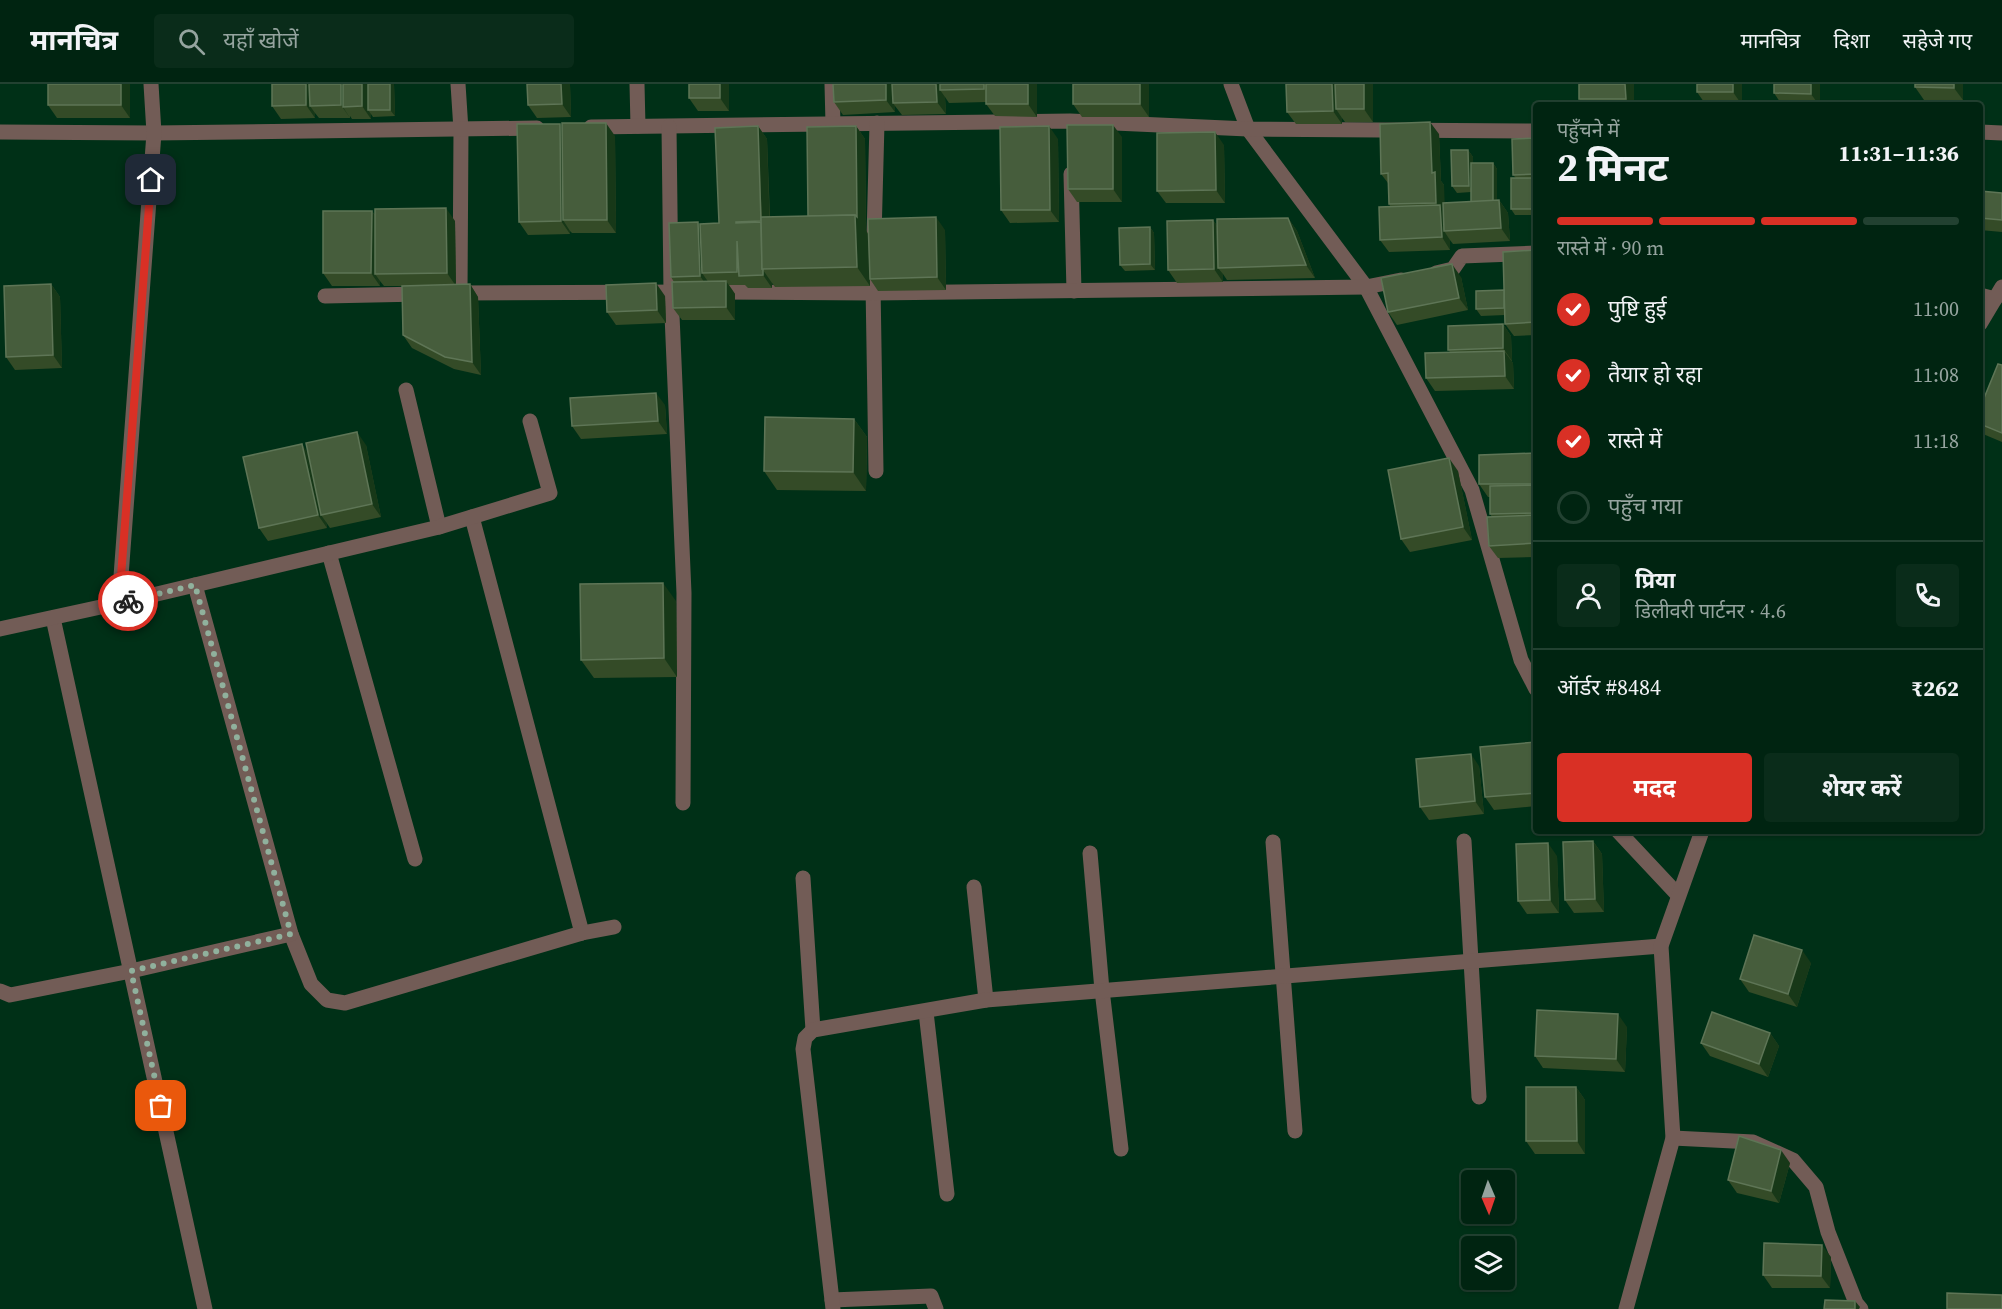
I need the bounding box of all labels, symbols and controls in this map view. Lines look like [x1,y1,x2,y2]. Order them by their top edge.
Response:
search box [154,14,574,68]
text: मानचित्र [30,21,118,59]
icon: search [175,25,208,58]
text: यहाँ खोजें [223,25,299,55]
text: मानचित्र [1740,26,1800,55]
text: दिशा [1833,26,1870,55]
text: सहेजे गए [1903,26,1972,55]
text: पहुँचने में [1557,116,1619,144]
text: 11:31–11:36 [1839,138,1959,168]
text: 2 मिनट [1557,141,1668,194]
pin [125,154,176,205]
icon: home [134,163,167,196]
text: रास्ते में · 90 m [1557,234,1664,262]
icon: check [1557,293,1590,326]
text: पुष्टि हुई [1608,293,1667,323]
text: 11:00 [1913,295,1959,323]
icon: check [1557,359,1590,392]
text: तैयार हो रहा [1608,359,1702,389]
text: 11:08 [1913,361,1959,389]
icon: check [1557,425,1590,458]
text: रास्ते में [1608,425,1662,455]
text: 11:18 [1913,427,1959,455]
text: पहुँच गया [1608,491,1682,521]
button: person [1557,564,1620,627]
button: phone [1896,564,1959,627]
text: प्रिया [1635,565,1675,595]
courier [98,571,158,631]
icon: bike [112,585,145,618]
text: डिलीवरी पार्टनर · 4.6 [1635,597,1786,625]
text: ऑर्डर #8484 [1557,672,1661,702]
text: ₹262 [1911,673,1959,703]
button: मदद [1557,753,1752,822]
button: शेयर करें [1764,753,1959,822]
pin [135,1080,186,1131]
icon: bag [144,1089,177,1122]
north arrow [1461,1170,1515,1224]
map controls [1461,1170,1515,1290]
button: layers [1461,1236,1515,1290]

